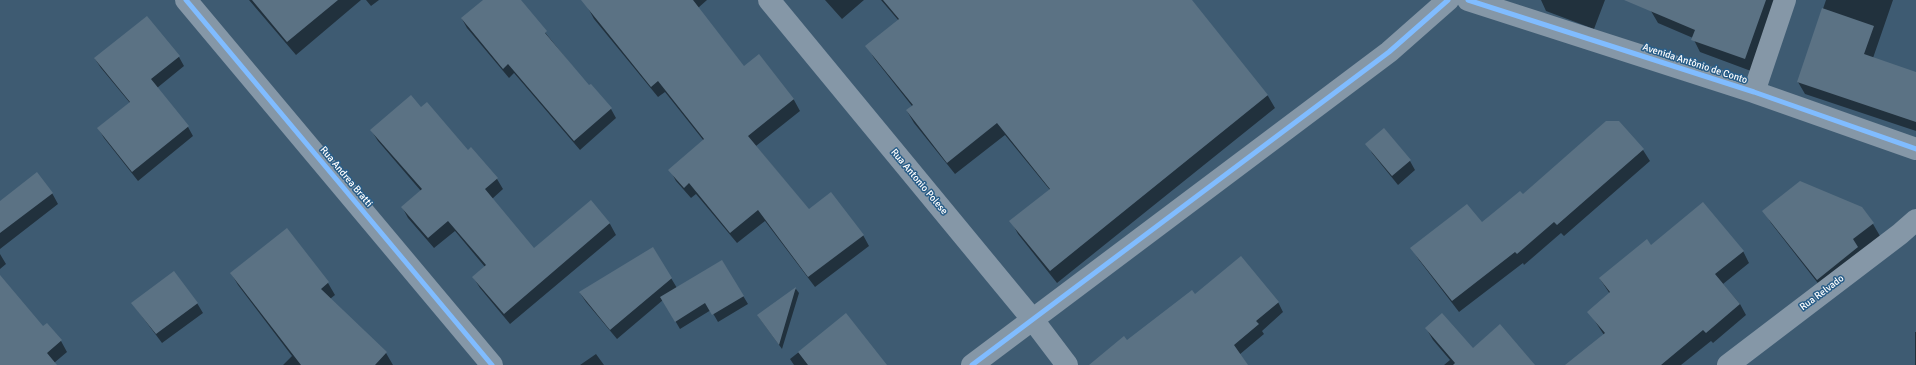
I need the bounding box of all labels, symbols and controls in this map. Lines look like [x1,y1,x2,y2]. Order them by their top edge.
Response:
street label: Avenida Antônio de Conto [1641,41,1749,87]
street label: Rua Andrea Bratti [317,144,375,210]
street label: Rua Antonio Polese [888,147,950,217]
street label: Rua Relvado [1798,272,1846,314]

